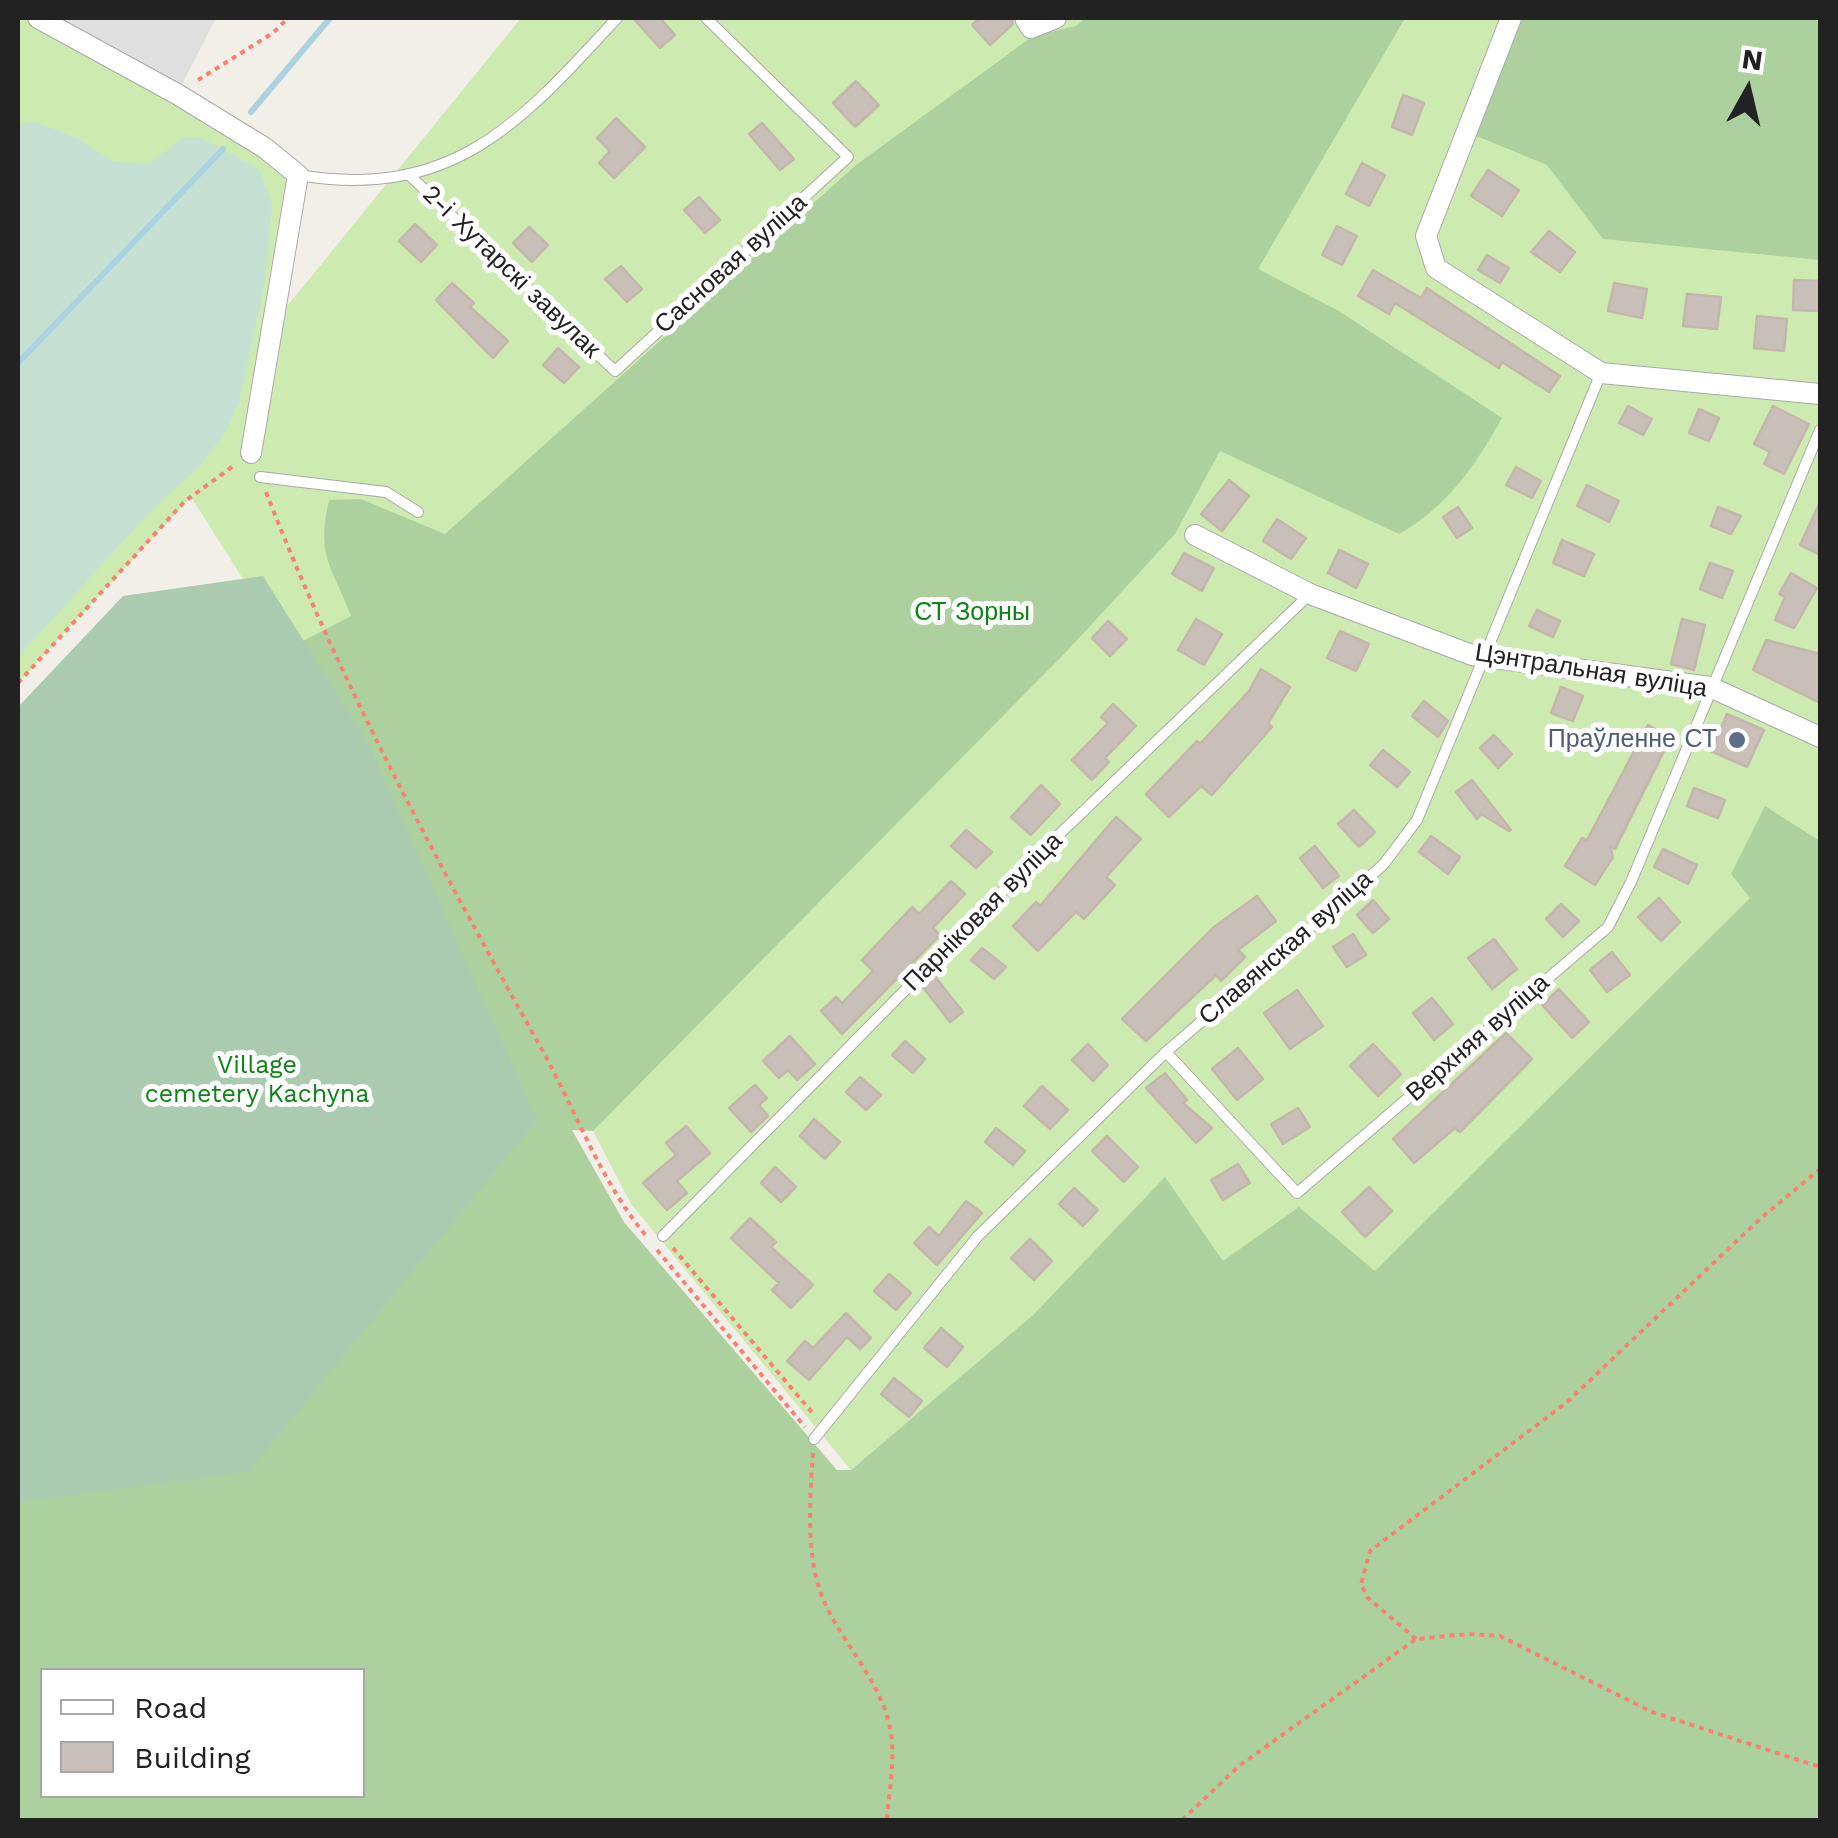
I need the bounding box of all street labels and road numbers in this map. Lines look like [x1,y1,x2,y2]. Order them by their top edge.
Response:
street label: 2-і Хутарскі завулак [416,179,606,365]
street label: Сасновая вуліца [649,188,813,340]
street label: Цэнтральная вуліца [1473,638,1709,704]
street label: Парніковая вуліца [897,826,1069,998]
street label: Славянская вуліца [1193,865,1379,1031]
street label: Верхняя вуліца [1401,968,1555,1108]

